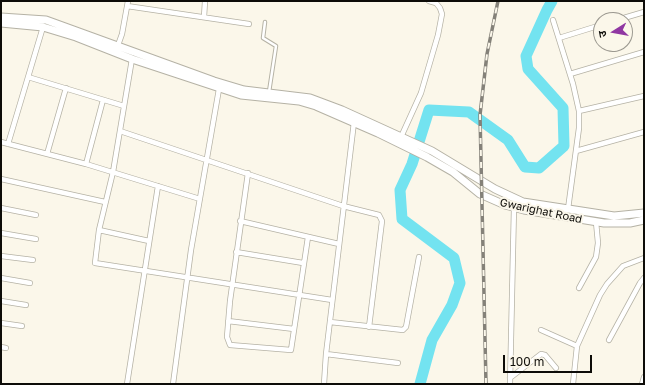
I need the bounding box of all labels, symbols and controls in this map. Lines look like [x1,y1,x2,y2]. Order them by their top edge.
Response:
north arrow [593,12,633,52]
text: उ [595,30,609,39]
street label: Gwarighat Road [499,196,583,226]
scale bar [505,347,594,373]
text: 100 m [510,354,544,369]

